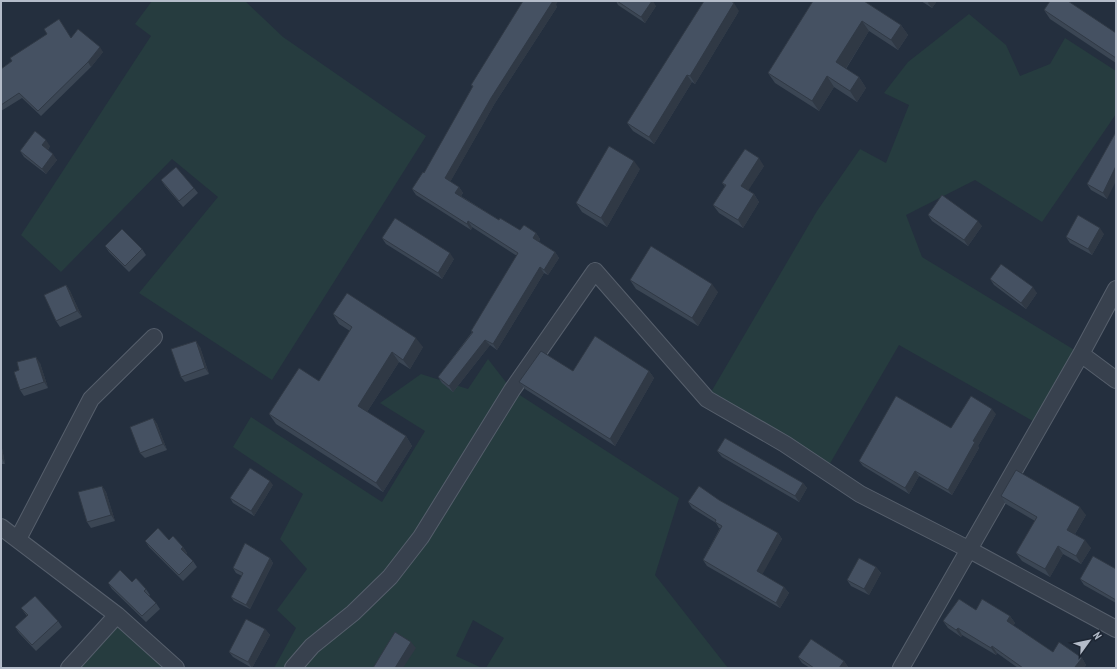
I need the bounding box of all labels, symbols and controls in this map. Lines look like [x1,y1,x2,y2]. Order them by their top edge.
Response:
north arrow [1069,621,1109,661]
text: N [1090,629,1105,642]

